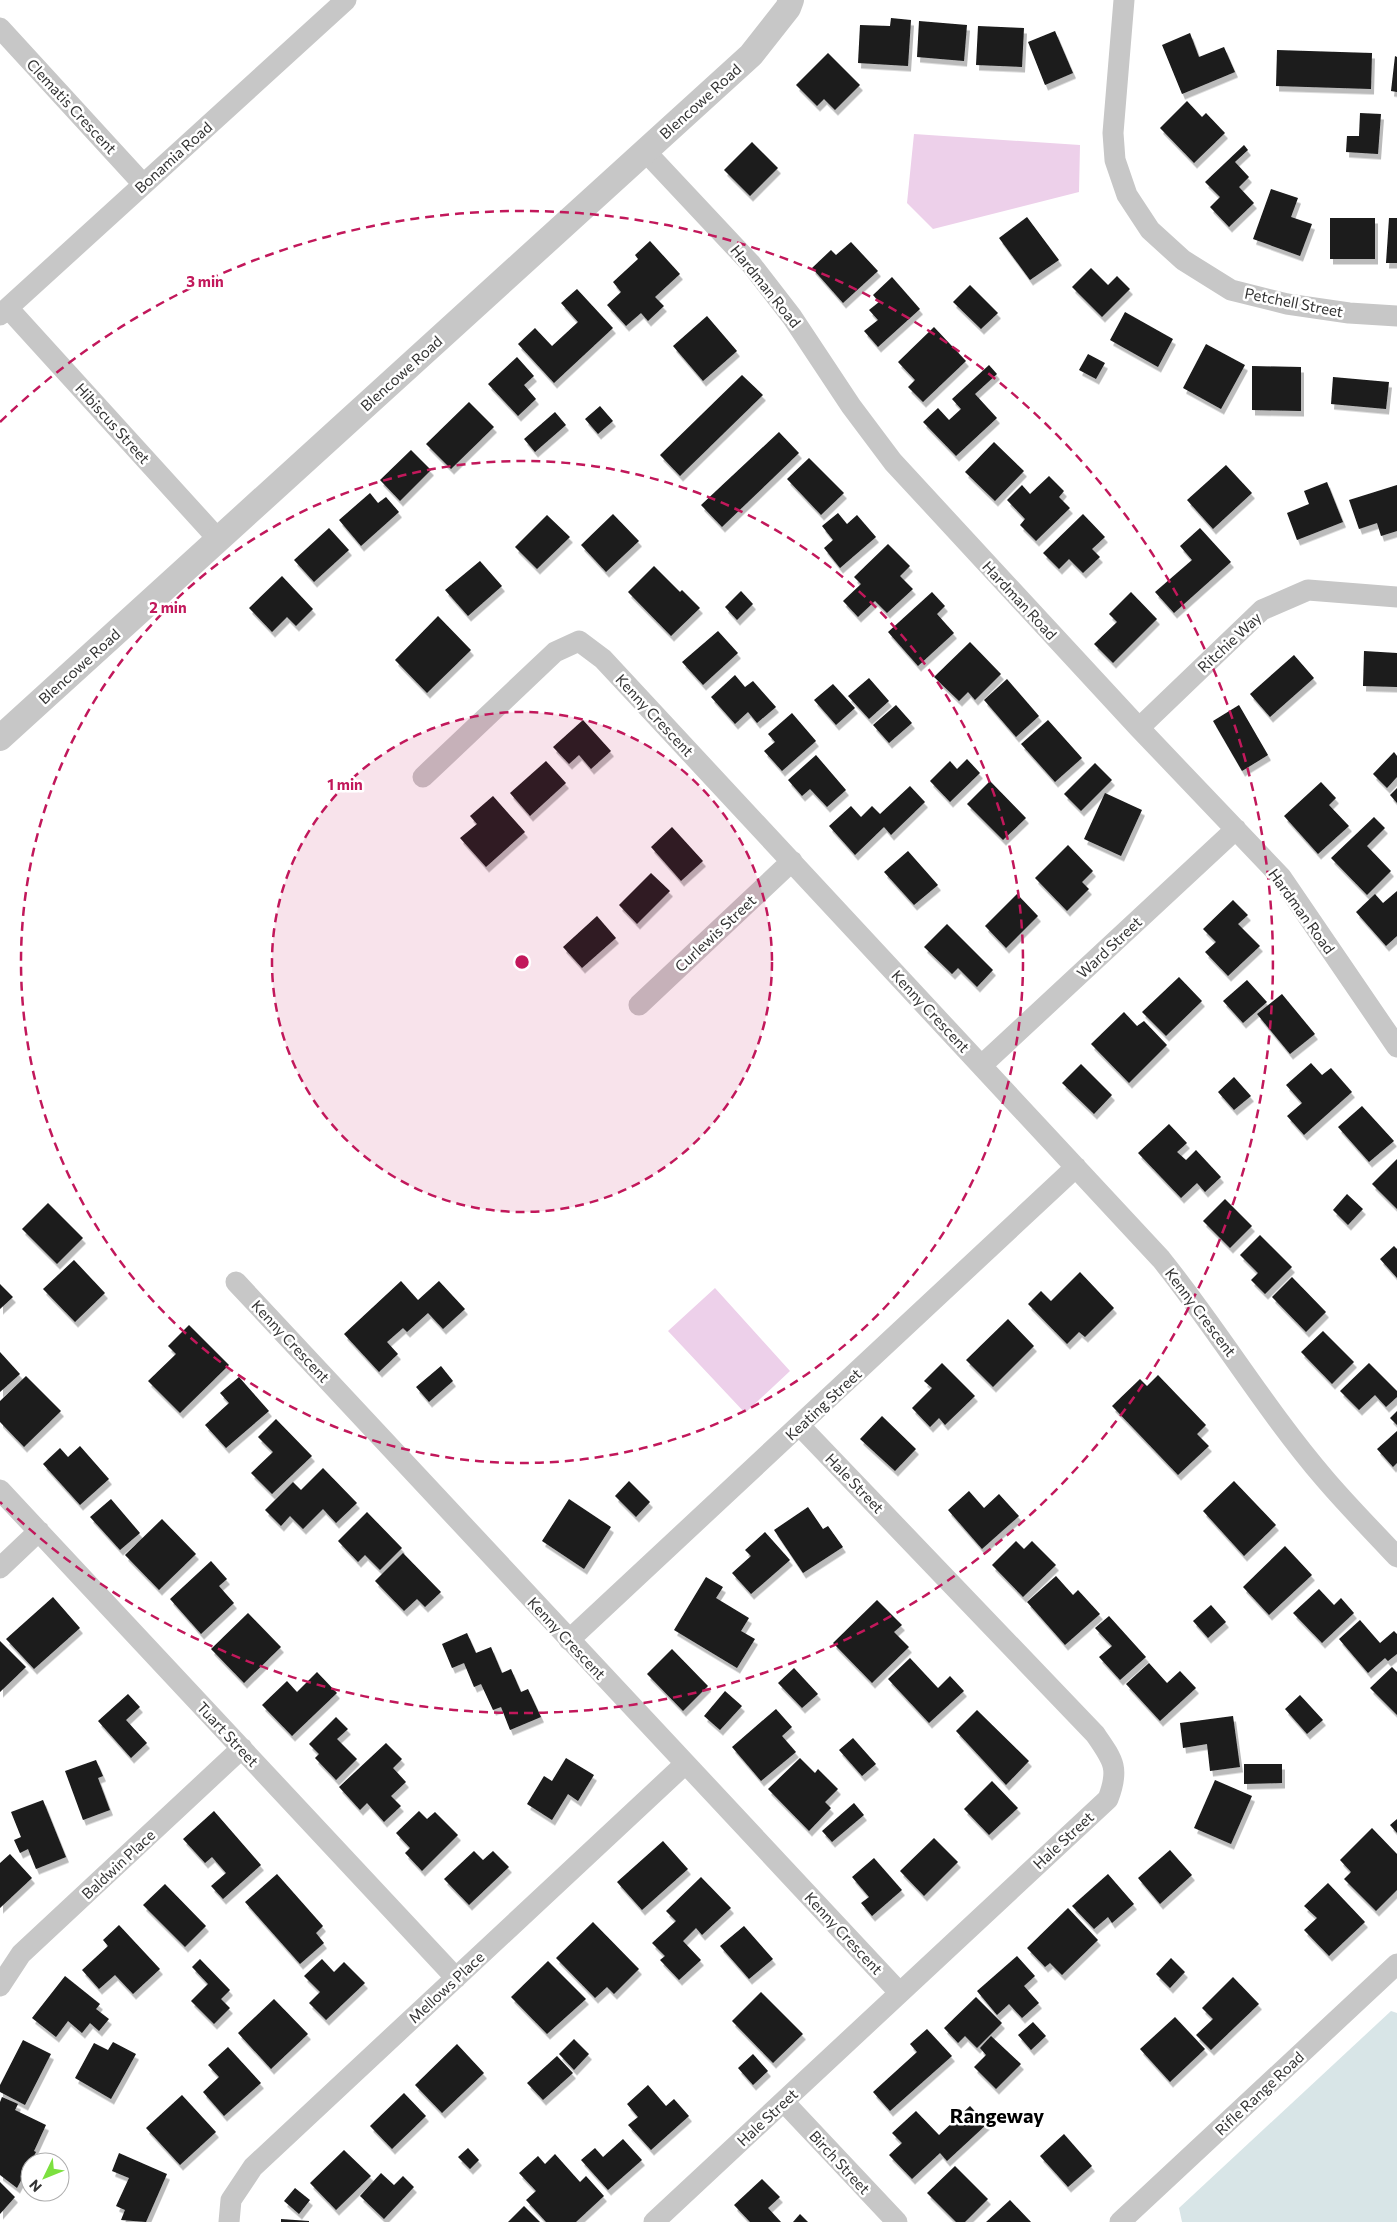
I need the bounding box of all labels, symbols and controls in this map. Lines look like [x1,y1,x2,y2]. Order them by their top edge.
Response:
street label: Clematis Crescent [23,55,121,157]
street label: Blencowe Road [655,60,745,142]
street label: Bonamia Road [131,118,215,196]
street label: Hardman Road [727,241,805,331]
text: 3 min [186,272,224,290]
street label: Petchell Street [1243,284,1345,320]
street label: Blencowe Road [356,332,446,414]
street label: Hibiscus Street [72,379,154,467]
street label: Hardman Road [979,557,1061,643]
text: 2 min [149,598,187,616]
street label: Ritchie Way [1193,608,1265,676]
street label: Blencowe Road [34,625,124,707]
street label: Kenny Crescent [612,670,698,760]
text: 1 min [327,775,363,793]
street label: Hardman Road [1265,865,1339,957]
street label: Curlewis Street [671,891,759,975]
street label: Ward Street [1073,912,1145,982]
centre of rings [513,953,531,971]
street label: Kenny Crescent [888,966,974,1056]
street label: Kenny Crescent [1162,1264,1240,1360]
street label: Kenny Crescent [248,1296,334,1386]
street label: Keating Street [781,1364,865,1444]
street label: Hale Street [822,1449,888,1517]
street label: Kenny Crescent [524,1593,610,1683]
street label: Tuart Street [193,1698,263,1770]
street label: Hale Street [1029,1807,1097,1873]
street label: Baldwin Place [78,1825,158,1903]
street label: Kenny Crescent [801,1888,887,1978]
street label: Mellows Place [405,1947,488,2027]
street label: Rifle Range Road [1211,2047,1307,2139]
street label: Hale Street [733,2084,801,2150]
district label: Rangeway [950,2103,1044,2127]
street label: Birch Street [806,2126,874,2198]
north arrow [20,2152,70,2202]
text: N [25,2177,45,2196]

